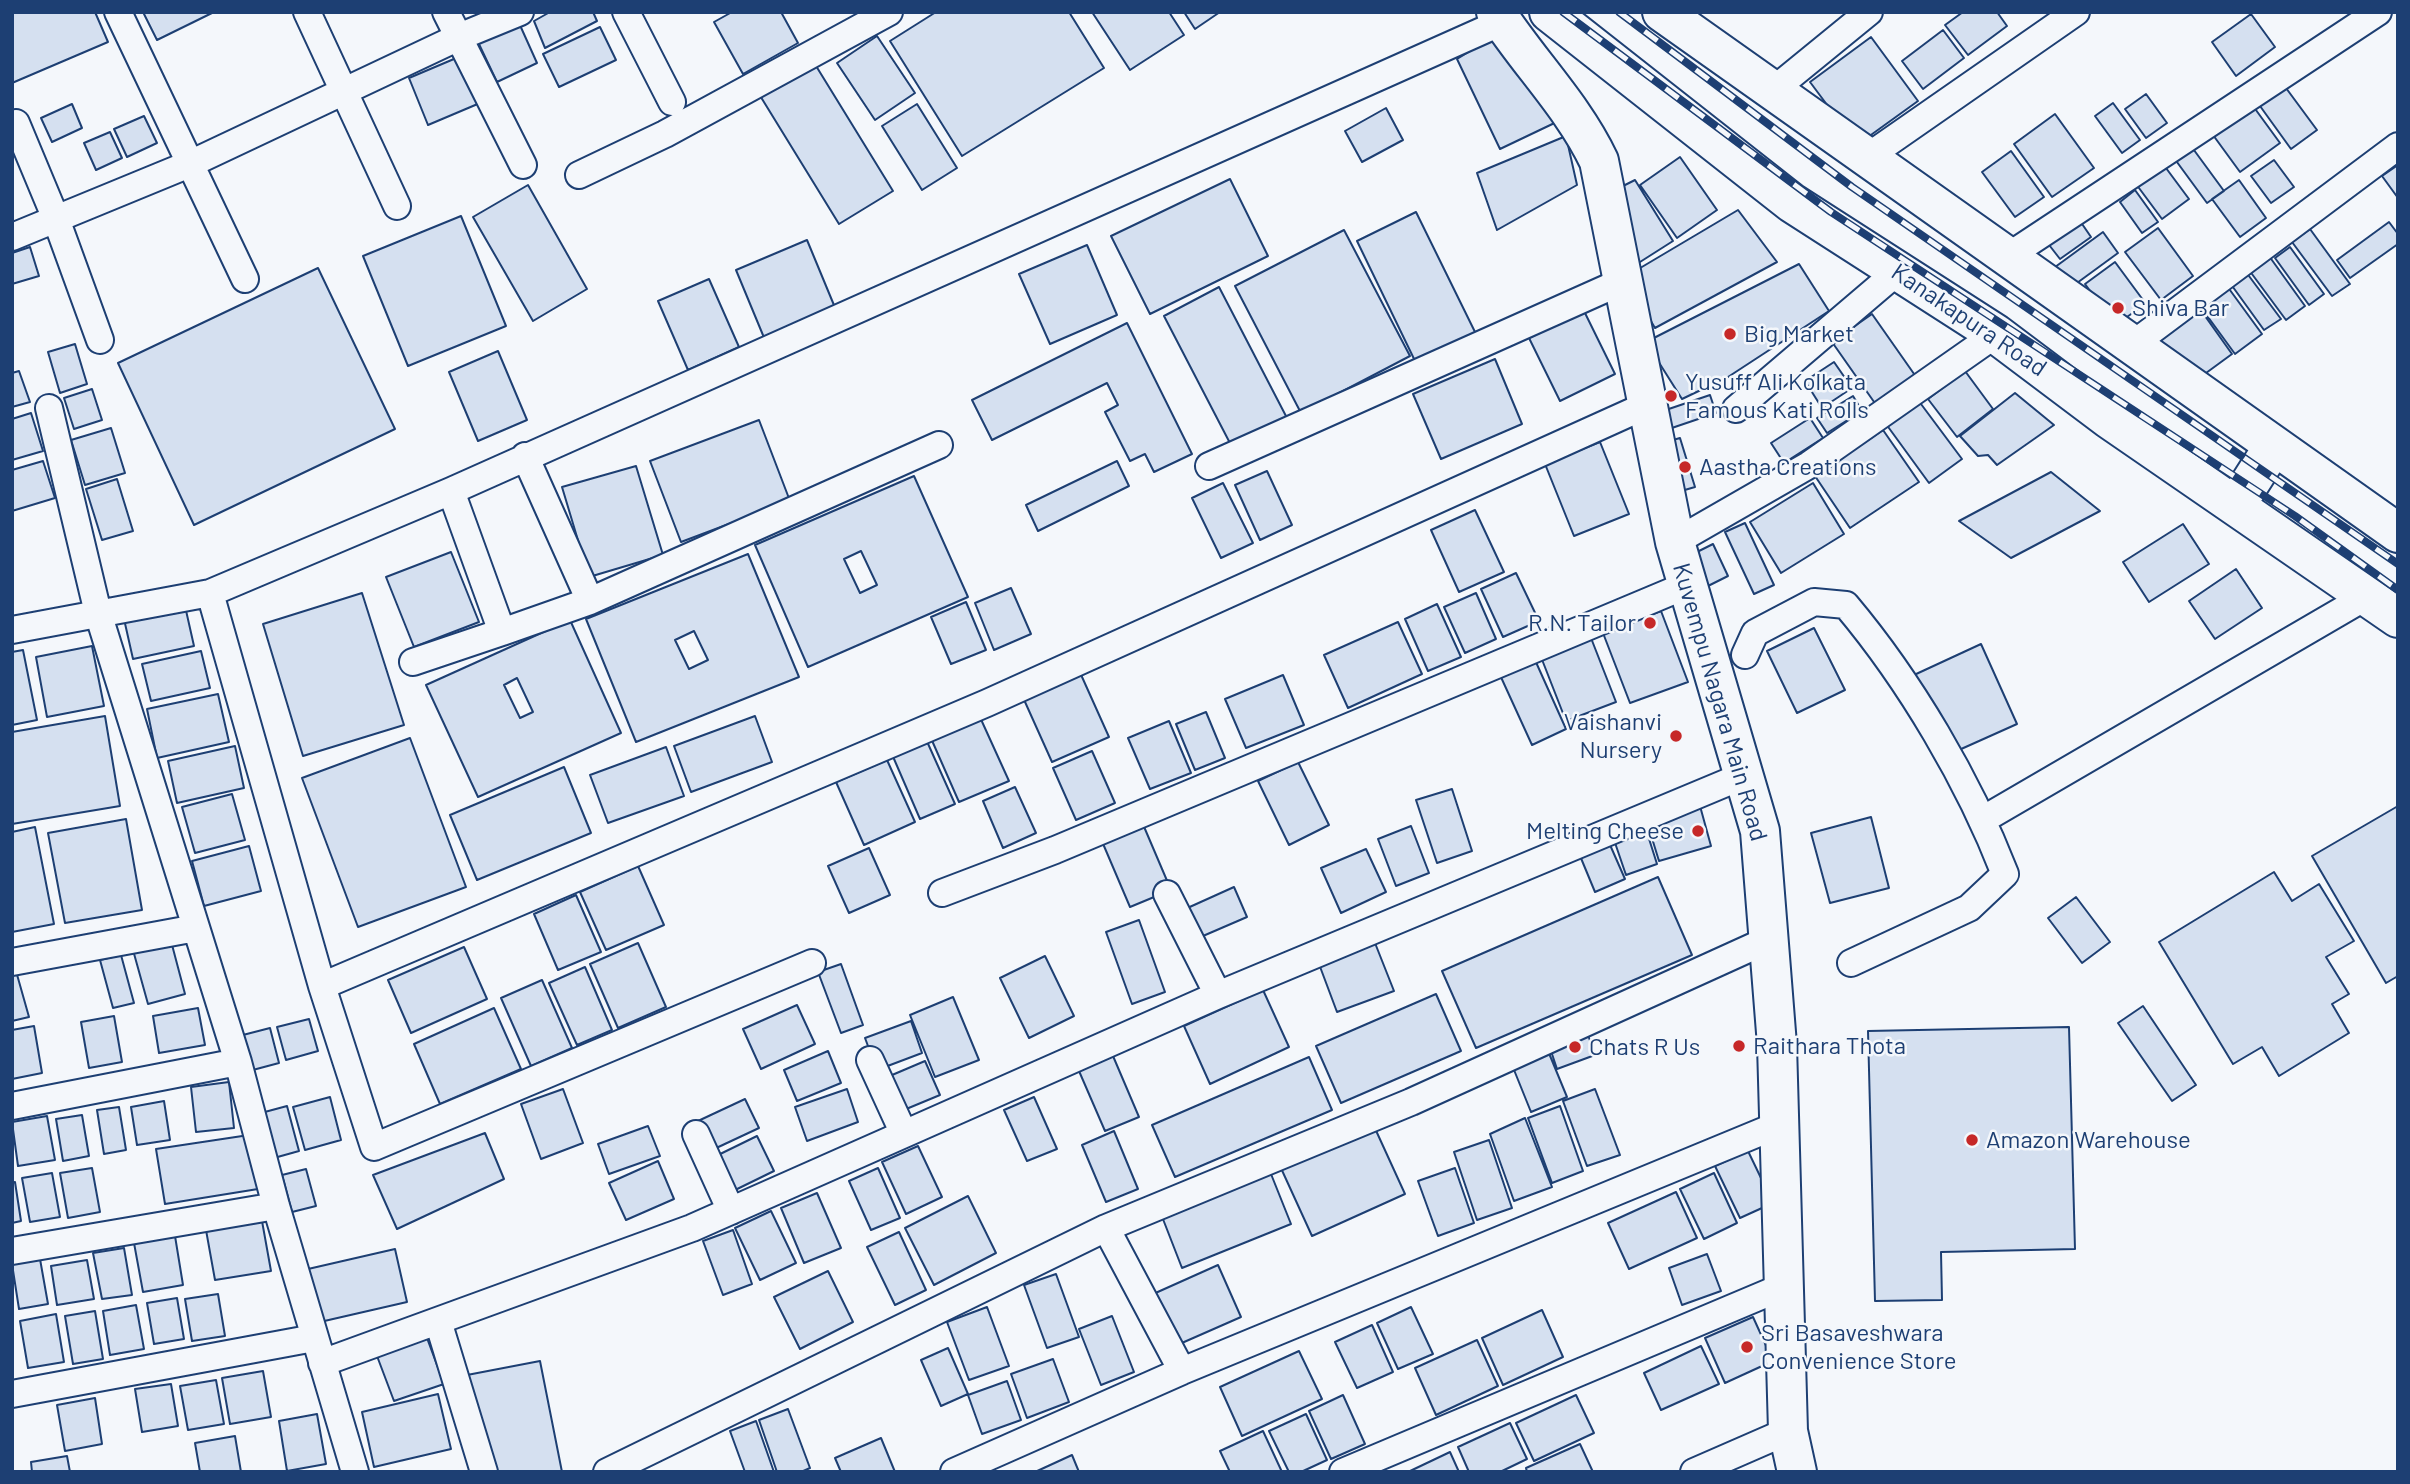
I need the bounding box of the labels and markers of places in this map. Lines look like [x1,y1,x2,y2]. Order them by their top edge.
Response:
place label: Shiva Bar [2132,294,2229,322]
marker: Shiva Bar [2110,300,2126,316]
place label: Big Market [1744,320,1854,348]
marker: Big Market [1722,326,1738,342]
place label: Yusuff Ali Kolkata Famous Kati Rolls [1685,368,1869,424]
marker: Yusuff Ali Kolkata Famous Kati Rolls [1663,388,1679,404]
place label: Aastha Creations [1699,453,1877,481]
marker: Aastha Creations [1677,459,1693,475]
place label: R.N. Tailor [1528,609,1636,637]
marker: R.N. Tailor [1642,615,1658,631]
place label: Vaishanvi Nursery [1564,708,1662,764]
marker: Vaishanvi Nursery [1668,728,1684,744]
place label: Melting Cheese [1526,817,1684,845]
marker: Melting Cheese [1690,823,1706,839]
place label: Raithara Thota [1753,1032,1906,1060]
place label: Chats R Us [1589,1033,1700,1061]
marker: Raithara Thota [1731,1038,1747,1054]
marker: Chats R Us [1567,1039,1583,1055]
place label: Amazon Warehouse [1986,1126,2191,1154]
marker: Amazon Warehouse [1964,1132,1980,1148]
place label: Sri Basaveshwara Convenience Store [1761,1319,1957,1375]
marker: Sri Basaveshwara Convenience Store [1739,1339,1755,1355]

